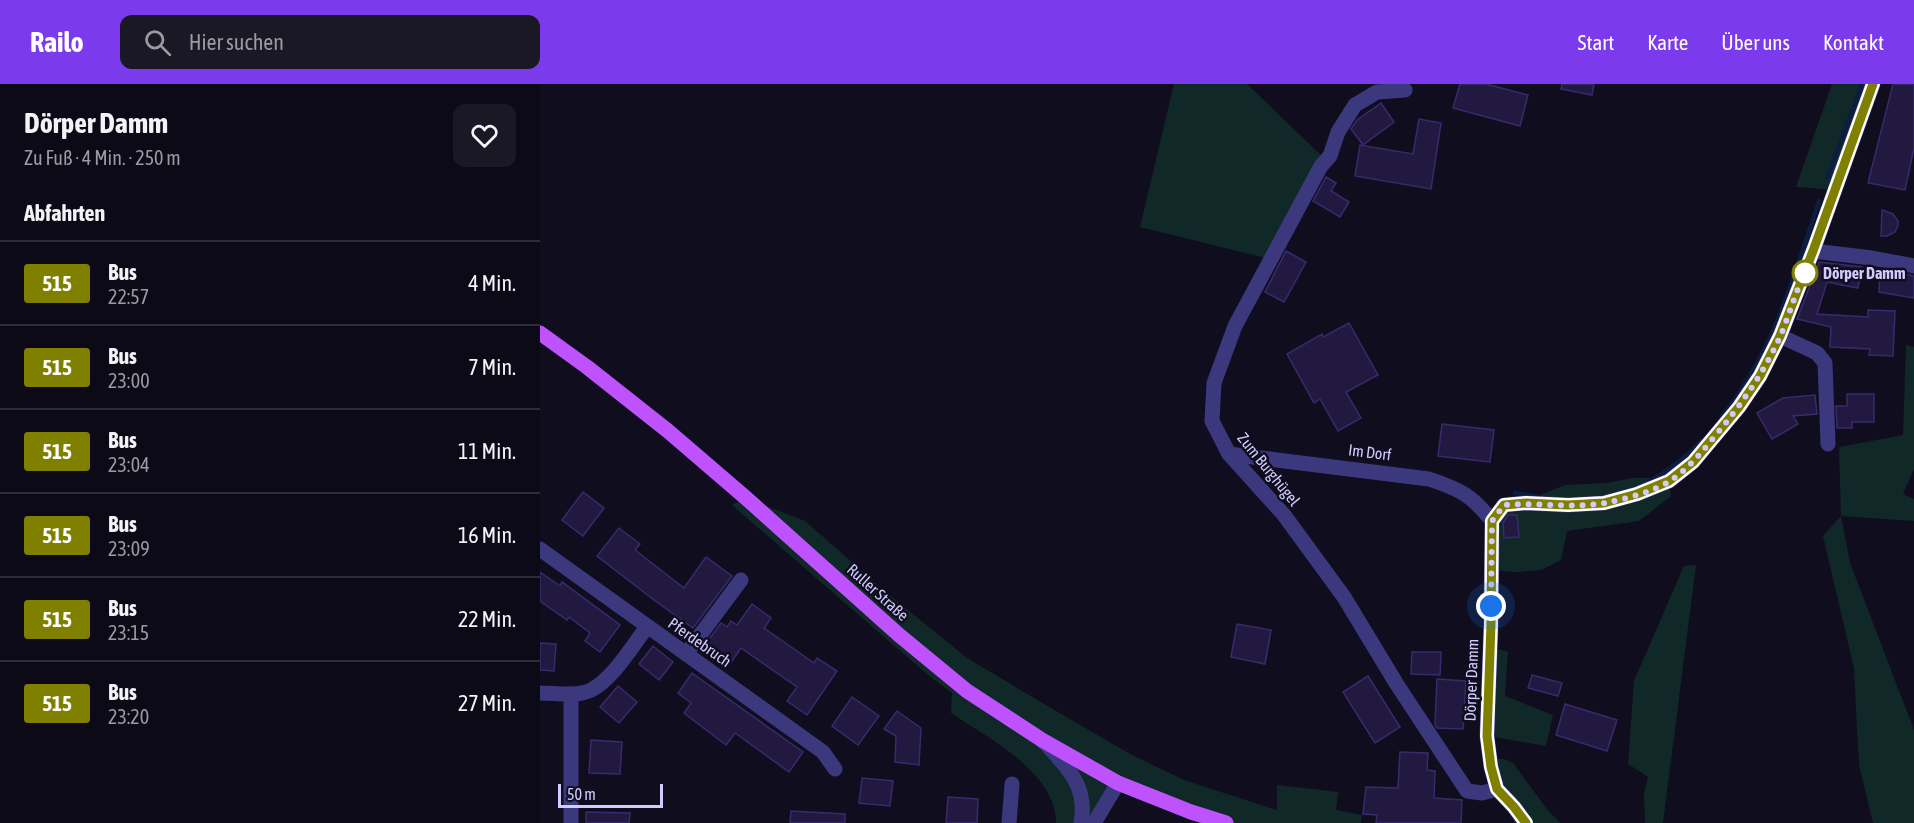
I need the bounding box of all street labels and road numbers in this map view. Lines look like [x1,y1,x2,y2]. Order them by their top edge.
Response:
street label: Zum Burghügel [1233,429,1304,510]
street label: Im Dorf [1347,440,1393,464]
street label: Ruller Straße [844,560,912,624]
street label: Pferdebruch [665,614,735,670]
street label: Dörper Damm [1461,639,1482,722]

